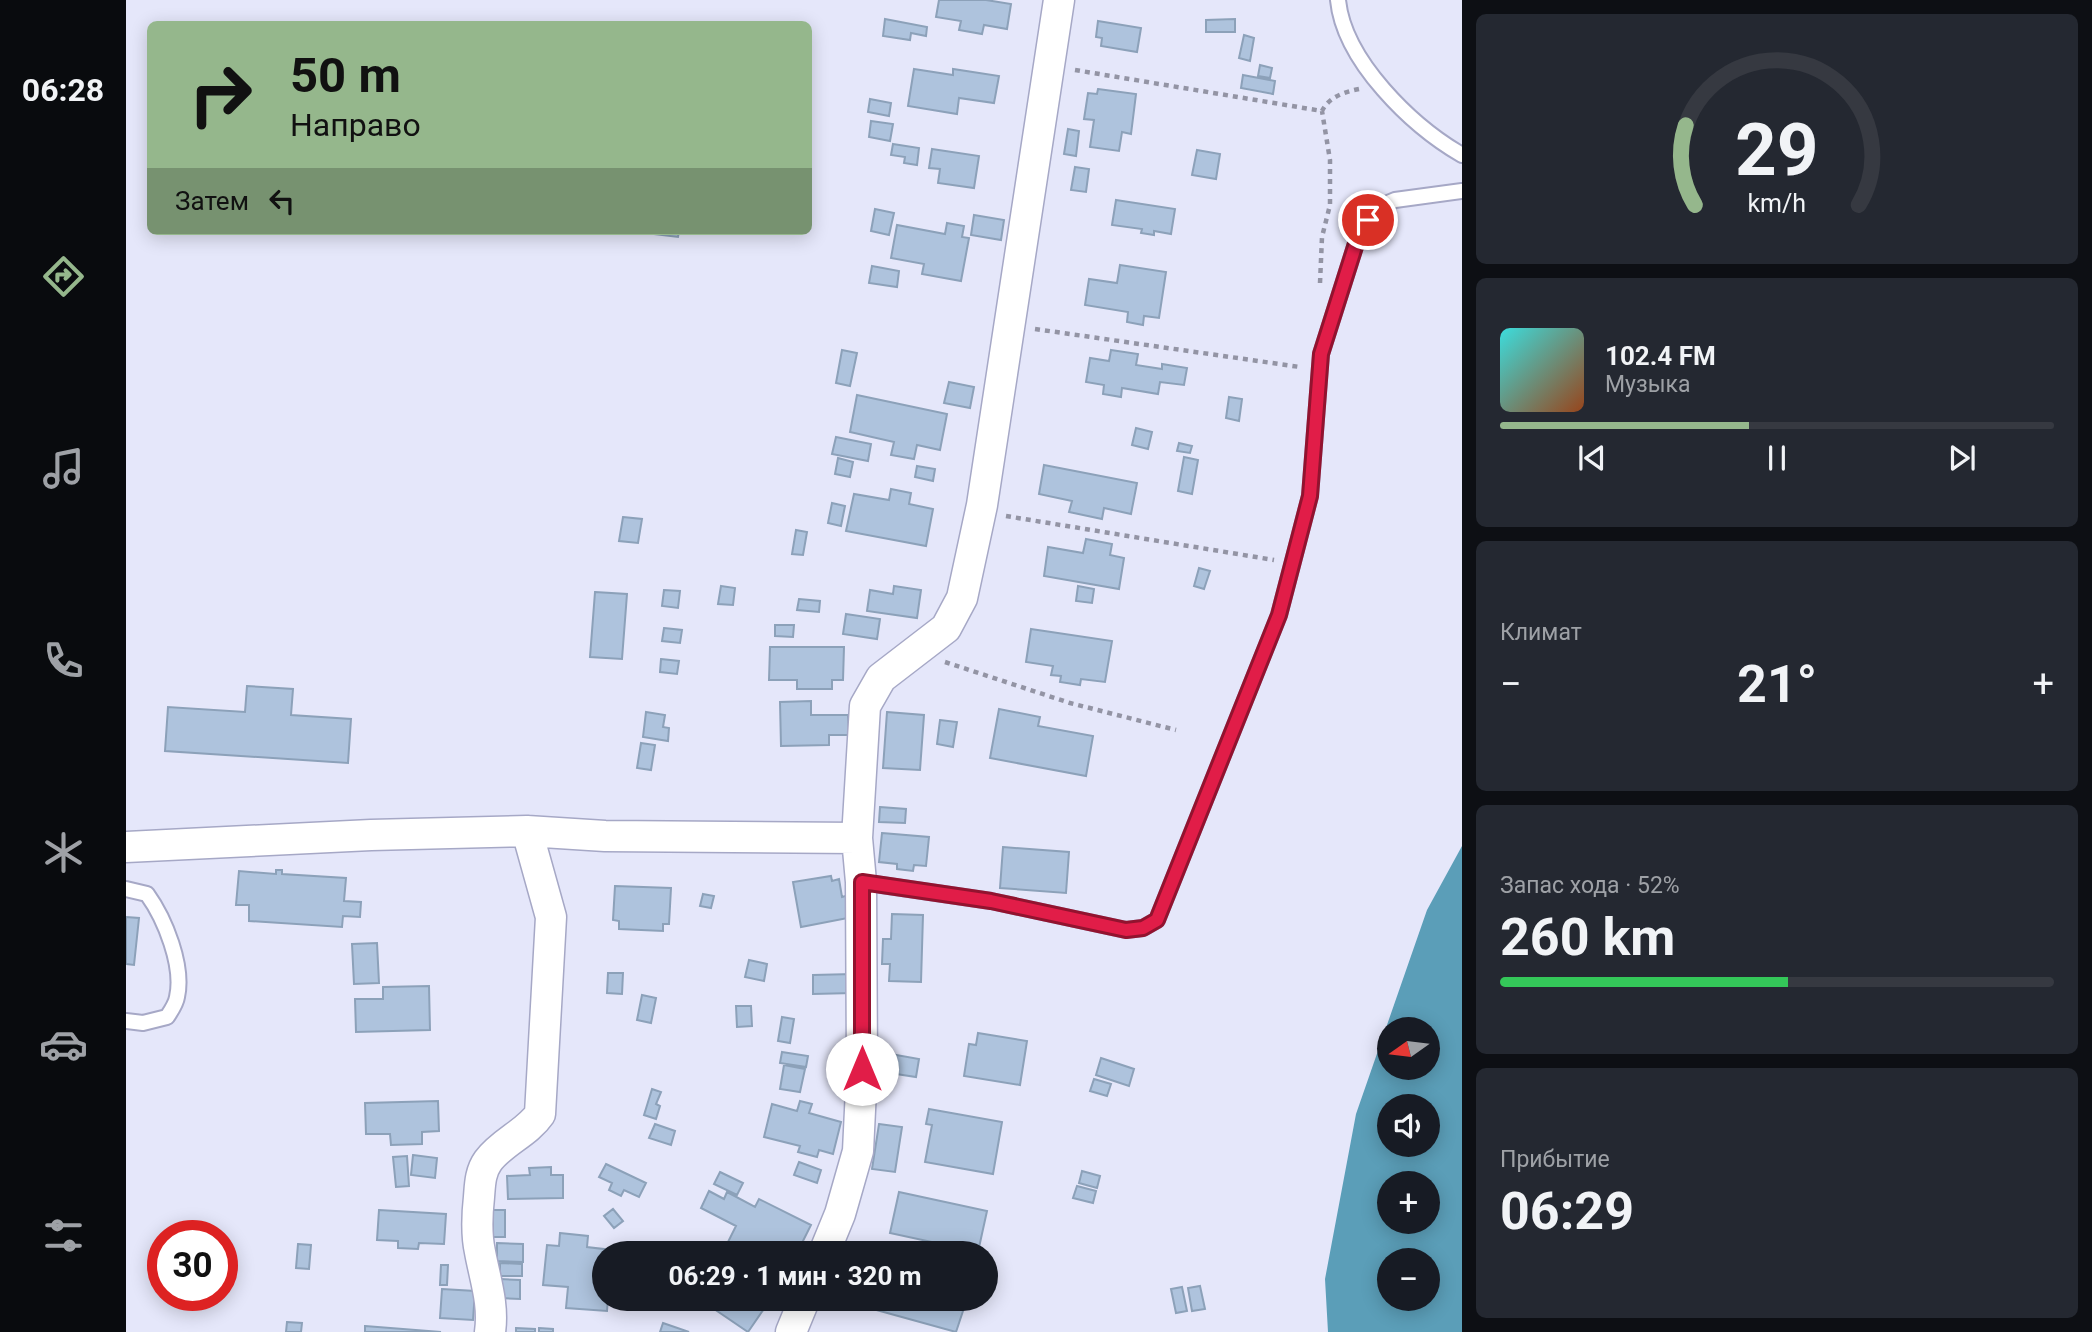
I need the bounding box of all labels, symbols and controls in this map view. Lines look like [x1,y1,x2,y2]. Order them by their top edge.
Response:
text: 50 m [290,47,401,104]
icon: right [175,49,266,140]
text: 06:28 [22,71,104,109]
text: Направо [290,106,421,144]
text: 29 [1735,107,1819,193]
icon: left [263,182,301,220]
text: Затем [175,186,249,216]
text: km/h [1748,189,1806,218]
pin [1338,190,1398,250]
icon: arrive [1349,201,1387,239]
icon: directions [39,252,88,301]
text: 102.4 FM [1605,341,1716,371]
text: Музыка [1605,371,1690,398]
icon: previous [1573,439,1611,477]
icon: pause [1758,439,1796,477]
icon: next [1943,439,1981,477]
icon: music [39,444,88,493]
text: Климат [1500,619,1582,646]
icon: phone [39,636,88,685]
text: 21° [1737,654,1817,715]
text: − [1500,662,1522,706]
text: + [2032,662,2054,706]
icon: climate [39,828,88,877]
text: Запас хода · 52% [1500,872,1680,899]
text: 260 km [1500,907,1675,968]
north arrow [1377,1017,1440,1080]
map controls [1377,1017,1440,1311]
icon: car [39,1020,88,1069]
position arrow [825,1032,899,1106]
button: sound [1377,1094,1440,1157]
text: Прибытие [1500,1146,1610,1173]
button: + [1377,1171,1440,1234]
text: 06:29 [1500,1181,1634,1242]
icon: filters [39,1211,88,1260]
speed limit sign: 30 [147,1220,238,1311]
button: − [1377,1248,1440,1311]
text: 06:29 · 1 мин · 320 m [669,1261,921,1291]

